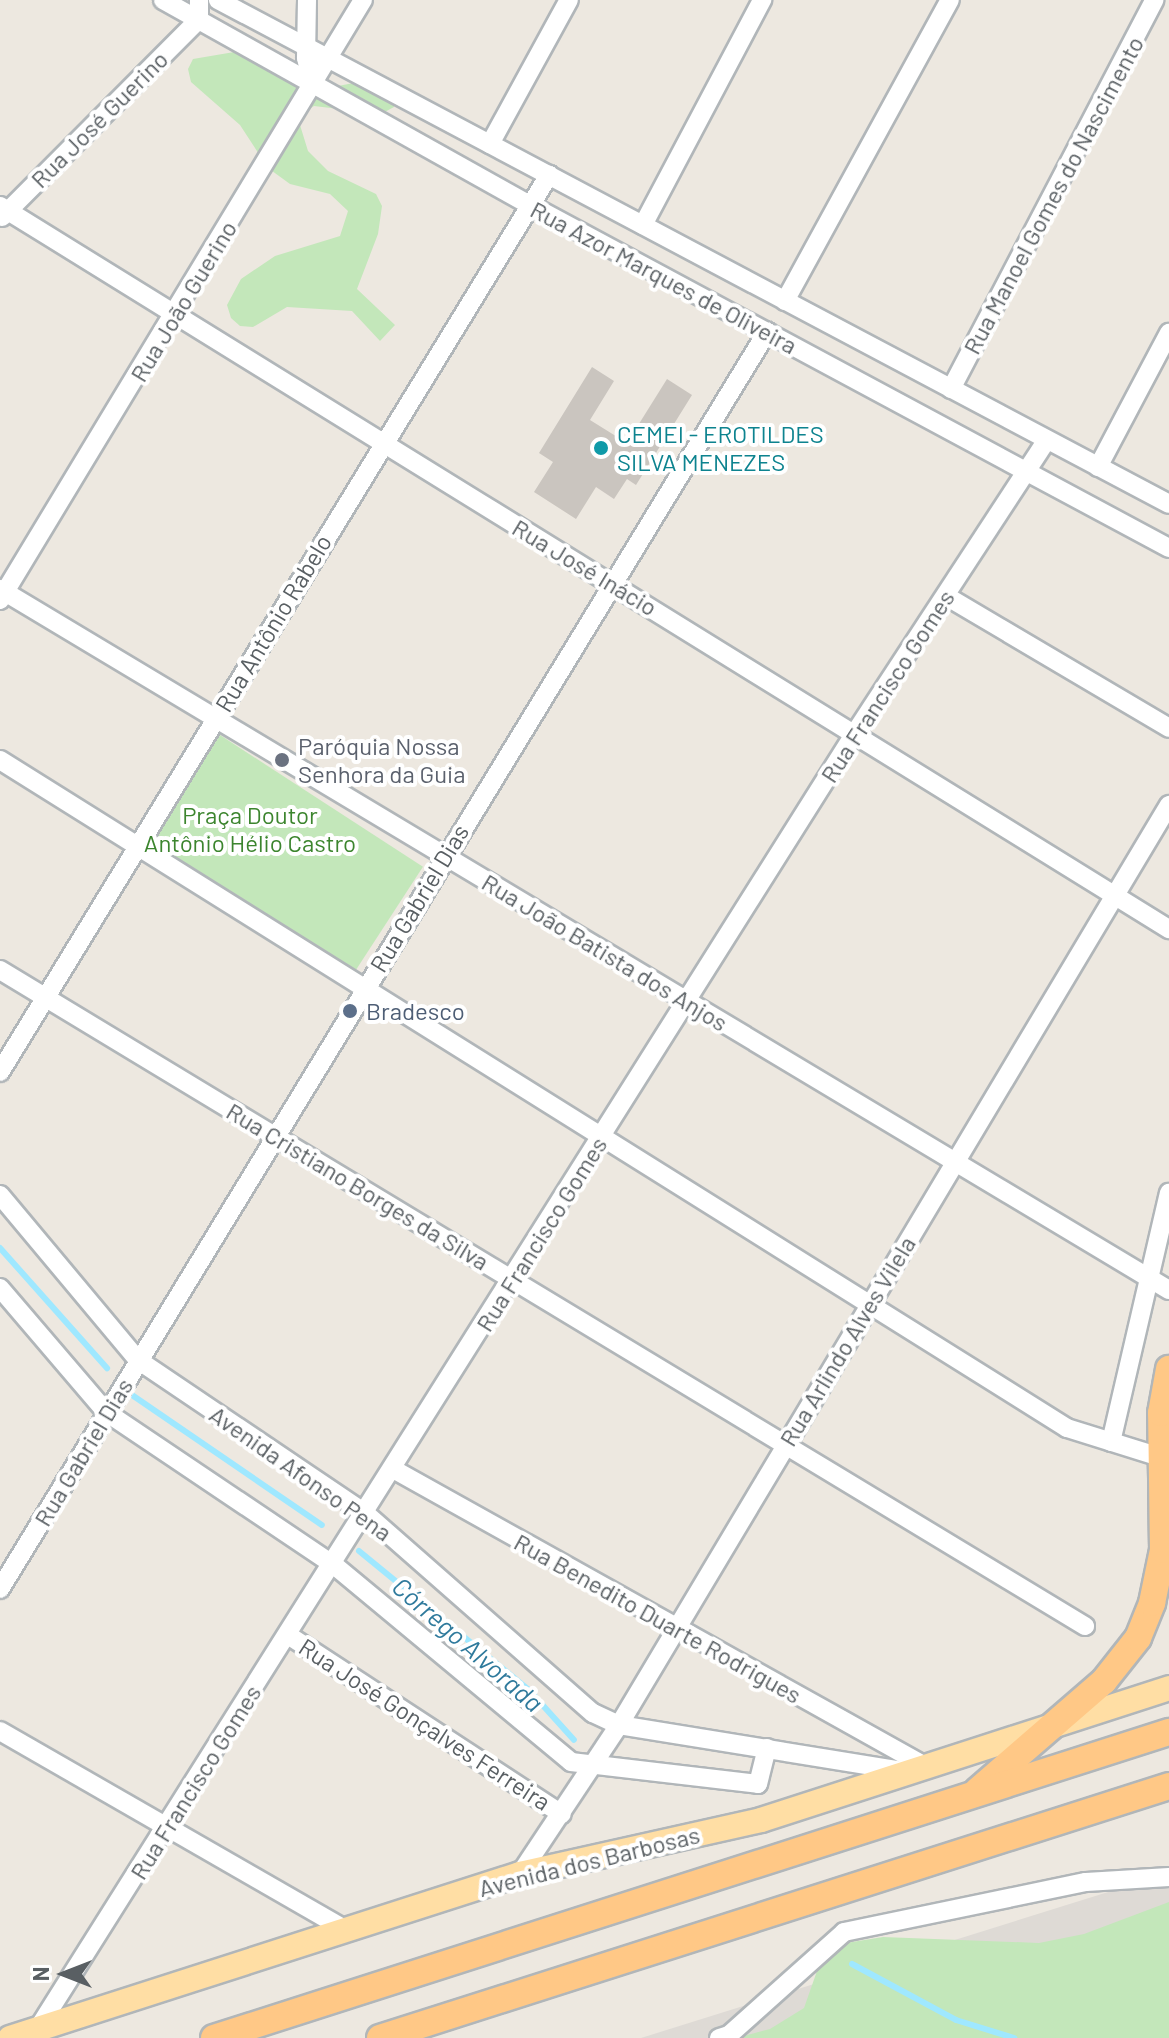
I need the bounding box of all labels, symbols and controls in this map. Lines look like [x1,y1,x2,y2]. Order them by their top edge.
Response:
street label: Rua Manoel Gomes do Nascimento [957,31,1149,359]
street label: Rua José Guerino [25,45,173,193]
street label: Rua Azor Marques de Oliveira [526,194,802,360]
street label: Rua João Guerino [124,215,242,387]
place label: CEMEI - EROTILDES SILVA MENEZES [617,420,824,476]
marker: CEMEI - EROTILDES SILVA MENEZES [592,439,610,457]
street label: Rua José Inácio [507,513,663,621]
street label: Rua Antônio Rabelo [209,529,337,717]
street label: Rua Francisco Gomes [814,584,960,788]
place label: Paróquia Nossa Senhora da Guia [298,732,465,788]
marker: Paróquia Nossa Senhora da Guia [273,751,291,769]
park label: Praça Doutor Antônio Hélio Castro [144,801,356,857]
street label: Rua Gabriel Dias [364,819,474,977]
street label: Rua João Batista dos Anjos [477,867,733,1037]
place label: Bradesco [366,997,465,1025]
marker: Bradesco [341,1002,359,1020]
street label: Rua Cristiano Borges da Silva [222,1096,494,1276]
street label: Rua Francisco Gomes [470,1132,612,1336]
street label: Rua Arlindo Alves Vilela [773,1231,921,1451]
street label: Rua Gabriel Dias [28,1373,138,1531]
street label: Avenida Afonso Pena [204,1399,398,1547]
street label: Rua Benedito Duarte Rodrigues [509,1527,807,1709]
water label: Córrego Alvorada [386,1570,550,1718]
street label: Rua José Gonçalves Ferreira [294,1632,556,1816]
street label: Rua Francisco Gomes [124,1680,266,1884]
street label: Avenida dos Barbosas [476,1820,702,1902]
north arrow [24,1934,104,2014]
text: N [27,1967,53,1981]

